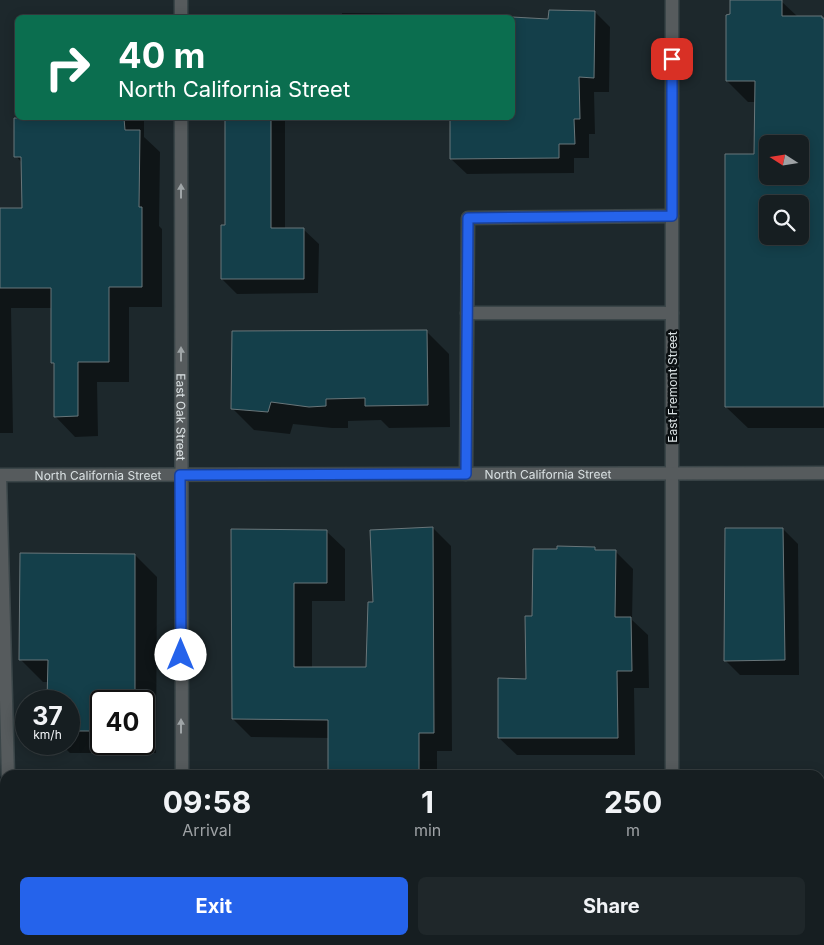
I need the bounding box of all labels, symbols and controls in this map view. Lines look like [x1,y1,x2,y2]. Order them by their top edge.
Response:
text: 40 m [118,34,206,76]
icon: right [35,35,100,100]
pin [651,38,693,80]
icon: arrive [658,45,686,73]
text: North California Street [118,76,350,102]
north arrow [759,135,809,185]
map controls [759,135,809,245]
one-way arrow [177,183,185,199]
button: search [759,195,809,245]
street label: East Fremont Street [665,331,680,443]
one-way arrow [177,346,185,362]
street label: East Oak Street [174,373,189,461]
street label: North California Street [485,466,611,481]
street label: North California Street [35,467,161,482]
position arrow [154,628,206,680]
speed limit sign: 40 [90,690,155,755]
text: 37 [32,701,63,731]
one-way arrow [177,718,185,734]
text: km/h [33,727,62,742]
text: 09:58 [163,784,251,820]
text: 1 [421,784,434,820]
text: 250 [604,784,662,820]
text: Arrival [182,820,232,840]
text: min [414,820,441,840]
text: m [626,820,640,840]
button: Exit [20,877,408,935]
button: Share [418,877,805,935]

